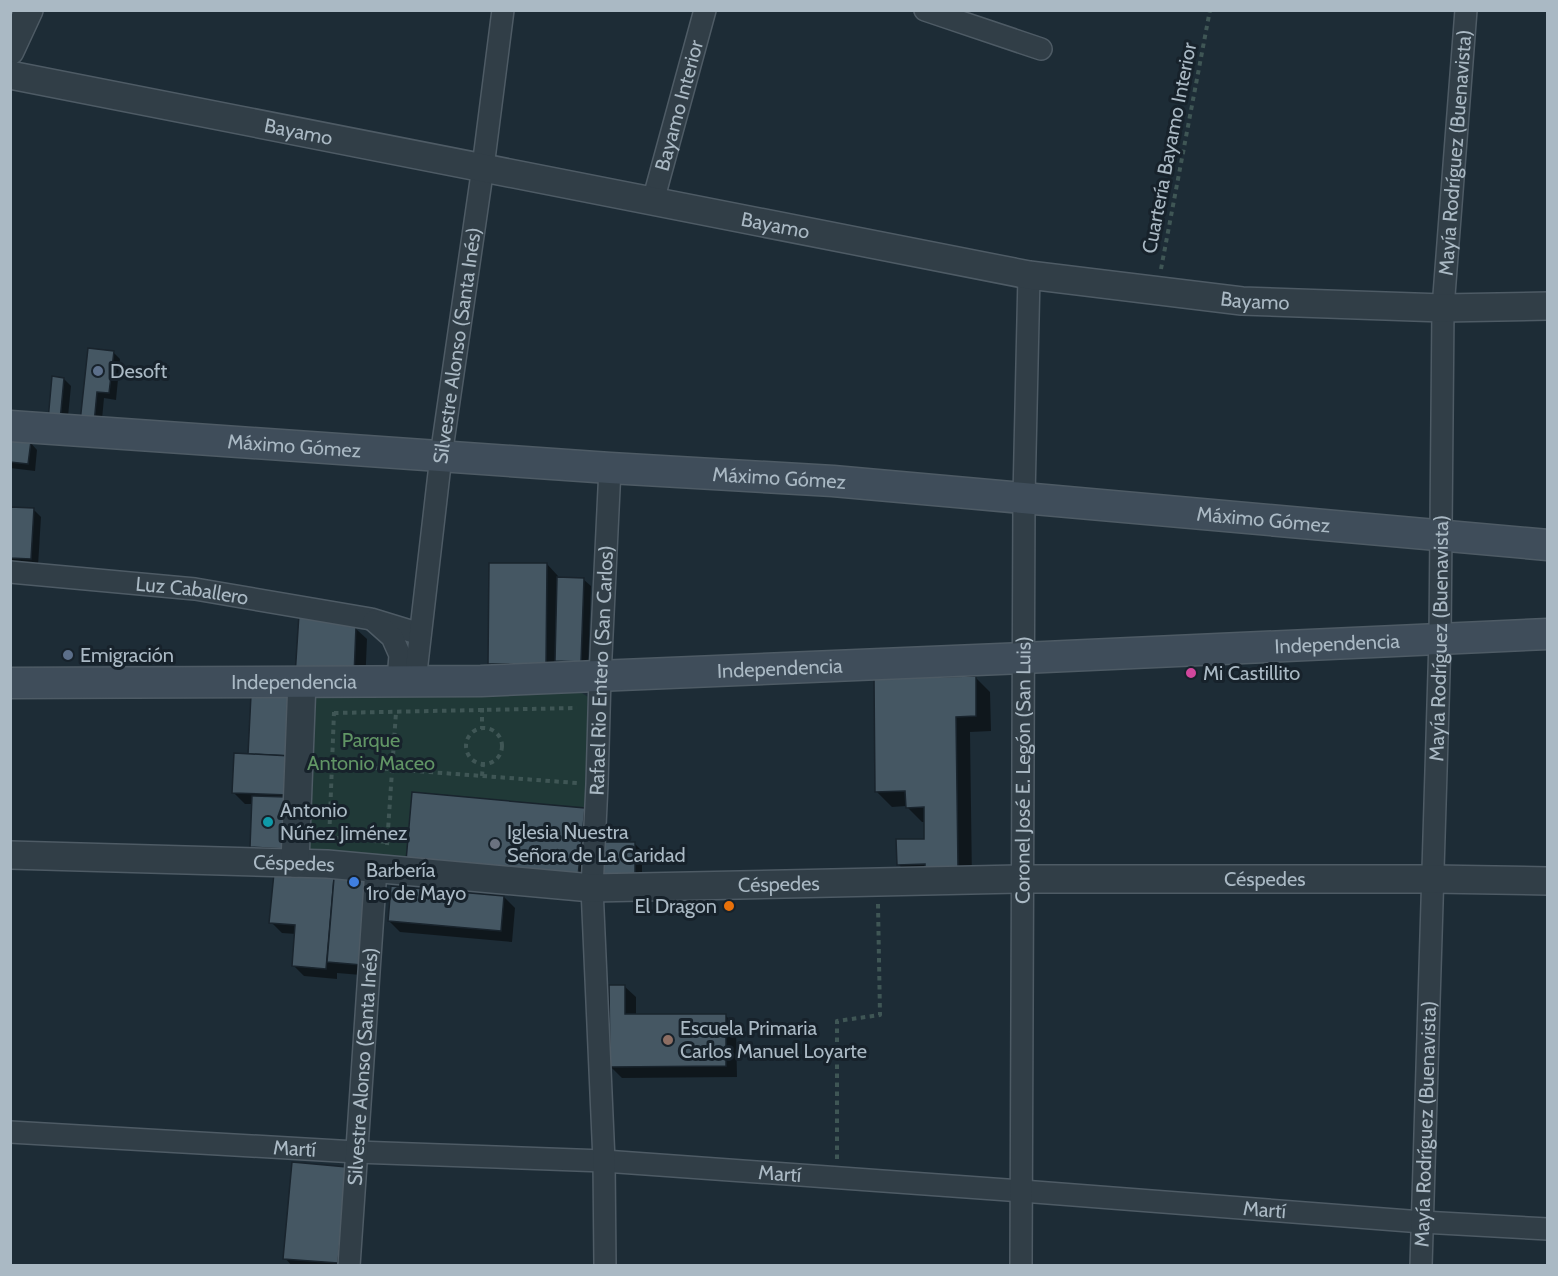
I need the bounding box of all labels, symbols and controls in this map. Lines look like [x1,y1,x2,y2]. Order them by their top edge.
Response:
street label: Mayía Rodríguez (Buenavista) [1434,29,1476,277]
street label: Bayamo Interior [650,37,708,174]
street label: Cuartería Bayamo Interior [1137,40,1201,256]
street label: Bayamo [262,113,335,150]
street label: Bayamo [739,207,812,244]
street label: Silvestre Alonso (Santa Inés) [428,226,486,465]
street label: Bayamo [1219,286,1290,315]
place label: Desoft [110,359,167,383]
marker: Desoft [91,364,105,378]
street label: Máximo Gómez [227,429,362,463]
street label: Máximo Gómez [712,462,847,494]
street label: Máximo Gómez [1196,502,1331,537]
street label: Mayía Rodríguez (Buenavista) [1424,515,1453,762]
street label: Rafael Rio Entero (San Carlos) [584,545,618,796]
street label: Luz Caballero [135,572,250,610]
street label: Independencia [1274,629,1401,658]
street label: Coronel José E. Legón (San Luis) [1010,636,1035,904]
place label: Emigración [80,643,174,667]
marker: Emigración [61,648,75,662]
street label: Independencia [717,654,843,683]
place label: Mi Castillito [1203,661,1300,685]
marker: Mi Castillito [1184,666,1198,680]
street label: Independencia [231,670,357,694]
park label: Parque Antonio Maceo [307,728,435,775]
place label: Antonio Núñez Jiménez [280,798,407,845]
marker: Antonio Núñez Jiménez [261,815,275,829]
place label: Iglesia Nuestra Señora de La Caridad [507,820,686,867]
marker: Iglesia Nuestra Señora de La Caridad [488,837,502,851]
street label: Céspedes [253,850,336,877]
place label: Barbería 1ro de Mayo [366,858,466,905]
street label: Céspedes [1224,867,1305,891]
street label: Céspedes [738,871,820,897]
marker: Barbería 1ro de Mayo [347,875,361,889]
place label: El Dragon [634,894,717,918]
marker: El Dragon [722,899,736,913]
street label: Silvestre Alonso (Santa Inés) [343,947,383,1186]
street label: Mayía Rodríguez (Buenavista) [1410,1000,1441,1248]
place label: Escuela Primaria Carlos Manuel Loyarte [680,1016,867,1063]
marker: Escuela Primaria Carlos Manuel Loyarte [661,1033,675,1047]
street label: Martí [272,1135,317,1162]
street label: Martí [757,1160,802,1187]
street label: Martí [1242,1196,1287,1223]

